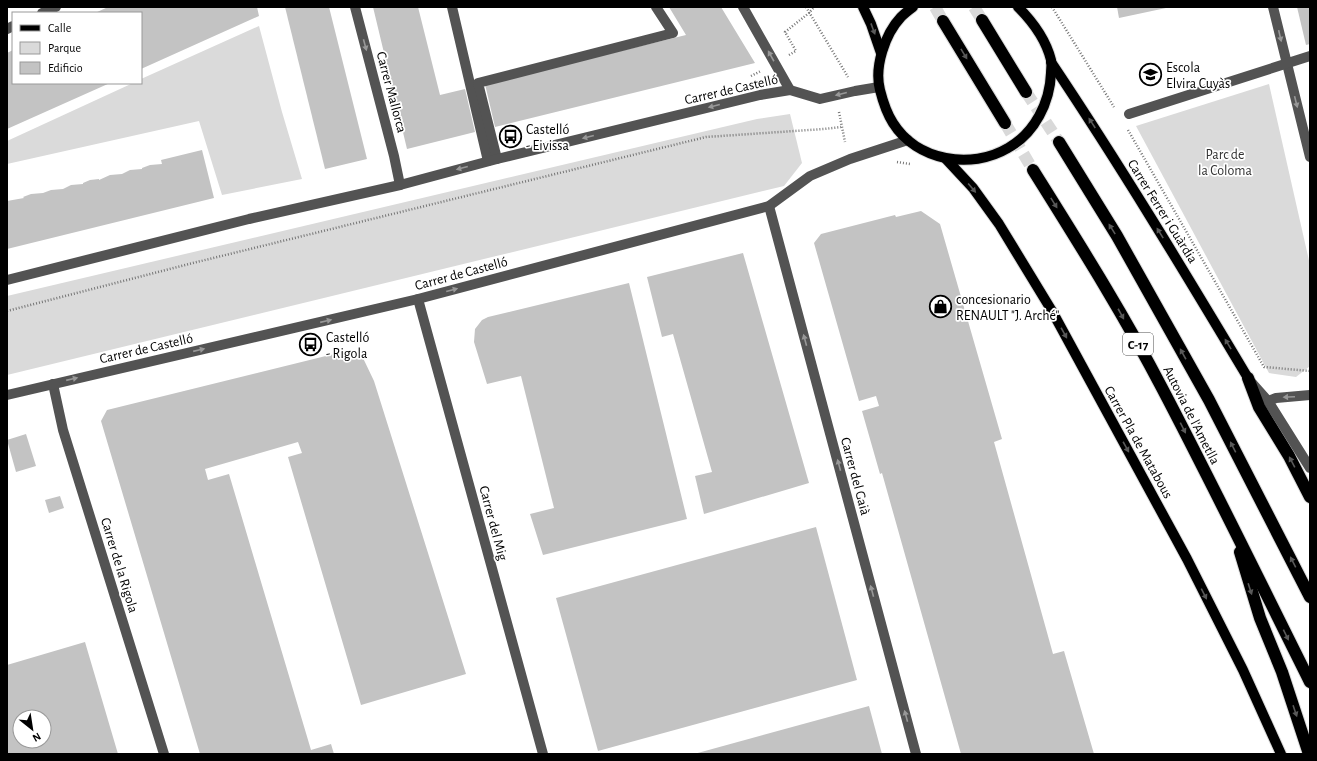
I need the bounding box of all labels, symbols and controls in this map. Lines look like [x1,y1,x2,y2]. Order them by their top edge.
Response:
legend [12,12,142,84]
text: Calle [48,22,71,34]
one-way arrow [870,24,876,36]
one-way arrow [1277,29,1283,42]
one-way arrow [362,38,368,51]
text: Parque [48,42,81,54]
one-way arrow [960,48,967,60]
street label: Carrer Mallorca [374,50,409,135]
one-way arrow [768,50,775,62]
place label: Escola Elvira Cuyàs [1166,61,1230,91]
text: Edificio [48,62,83,74]
school or university icon: Escola Elvira Cuyàs [1137,62,1163,88]
street label: Carrer de Castelló [683,72,779,108]
one-way arrow [835,92,847,98]
one-way arrow [1293,96,1299,108]
one-way arrow [708,104,721,110]
one-way arrow [1088,117,1095,129]
place label: Castelló - Eivissa [526,123,570,153]
bus stop icon: Castelló - Eivissa [497,124,523,150]
one-way arrow [582,135,594,141]
park label: Parc de la Coloma [1198,148,1253,178]
street label: Carrer Ferrer i Guàrdia [1125,157,1200,266]
one-way arrow [456,165,468,171]
one-way arrow [967,183,976,193]
one-way arrow [1050,198,1058,208]
one-way arrow [1108,224,1116,234]
one-way arrow [1156,228,1164,238]
street label: Carrer de Castelló [413,255,509,293]
one-way arrow [446,287,458,293]
place label: concesionario RENAULT "J. Arché" [956,293,1060,323]
shop icon: concesionario RENAULT "J. Arché" [927,294,953,320]
one-way arrow [1118,308,1124,320]
one-way arrow [320,318,332,324]
one-way arrow [1060,327,1067,339]
street label: Carrer de Castelló [98,331,194,367]
place label: Castelló - Rigola [326,331,370,361]
bus stop icon: Castelló - Rigola [298,332,324,358]
one-way arrow [802,333,808,345]
road number: C-17 [1123,333,1153,355]
one-way arrow [1224,338,1231,350]
one-way arrow [193,347,205,353]
one-way arrow [1180,348,1187,360]
street label: Autovia de l'Ametlla [1160,364,1222,467]
one-way arrow [66,376,78,382]
street label: Carrer Pla de Matabous [1101,384,1175,501]
one-way arrow [1283,393,1295,400]
one-way arrow [1180,423,1186,434]
street label: Carrer del Gaià [838,436,872,517]
one-way arrow [1123,441,1130,453]
one-way arrow [1230,441,1236,453]
one-way arrow [1289,456,1295,468]
one-way arrow [836,459,842,471]
street label: Carrer del Mig [476,484,510,562]
street label: Carrer de la Rigola [98,516,140,615]
one-way arrow [1290,556,1296,568]
one-way arrow [1247,583,1253,595]
one-way arrow [869,584,875,597]
one-way arrow [1201,588,1208,600]
one-way arrow [1283,629,1289,640]
one-way arrow [1292,705,1298,717]
north arrow [12,709,52,749]
one-way arrow [903,710,909,722]
text: N [31,731,43,744]

